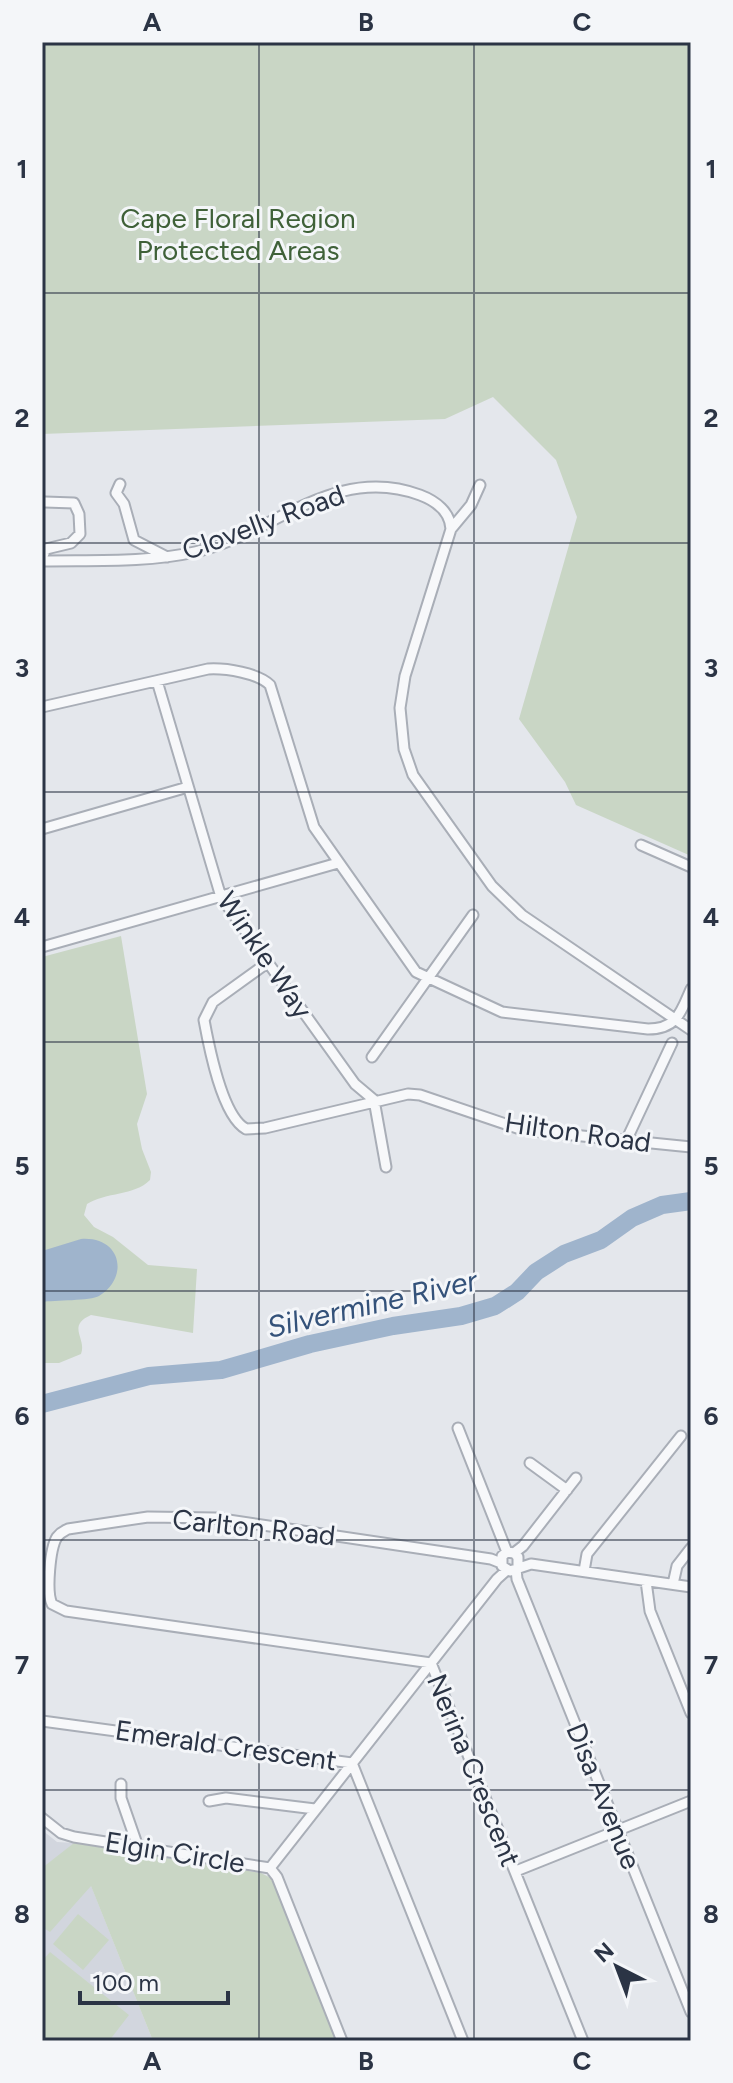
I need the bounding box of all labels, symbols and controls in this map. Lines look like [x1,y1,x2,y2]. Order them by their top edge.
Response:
text: A [143,6,162,38]
text: B [358,6,374,38]
text: C [573,6,592,38]
text: 1 [17,153,27,185]
text: 1 [706,153,716,185]
park label: Cape Floral Region Protected Areas [120,201,356,267]
text: 2 [14,402,30,434]
text: 2 [703,402,719,434]
street label: Clovelly Road [177,477,349,567]
text: 3 [15,652,29,684]
text: 3 [704,652,718,684]
street label: Winkle Way [210,885,320,1025]
text: 4 [14,901,30,933]
text: 4 [703,901,719,933]
street label: Hilton Road [503,1105,653,1159]
text: 5 [14,1150,30,1182]
text: 5 [703,1150,719,1182]
water label: Silvermine River [263,1261,482,1346]
text: 6 [14,1400,30,1432]
text: 6 [703,1400,719,1432]
street label: Carlton Road [171,1502,337,1552]
text: 7 [15,1649,29,1681]
text: 7 [704,1649,718,1681]
street label: Nerina Crescent [420,1669,528,1871]
street label: Emerald Crescent [113,1713,339,1777]
street label: Disa Avenue [559,1718,649,1874]
street label: Elgin Circle [103,1824,247,1880]
text: 8 [14,1898,30,1930]
text: 8 [703,1898,719,1930]
north arrow [577,1927,657,2007]
text: N [589,1937,619,1968]
scale bar [80,1955,228,2005]
text: 100 m [92,1968,159,1997]
text: A [143,2045,162,2077]
text: B [358,2045,374,2077]
text: C [573,2045,592,2077]

